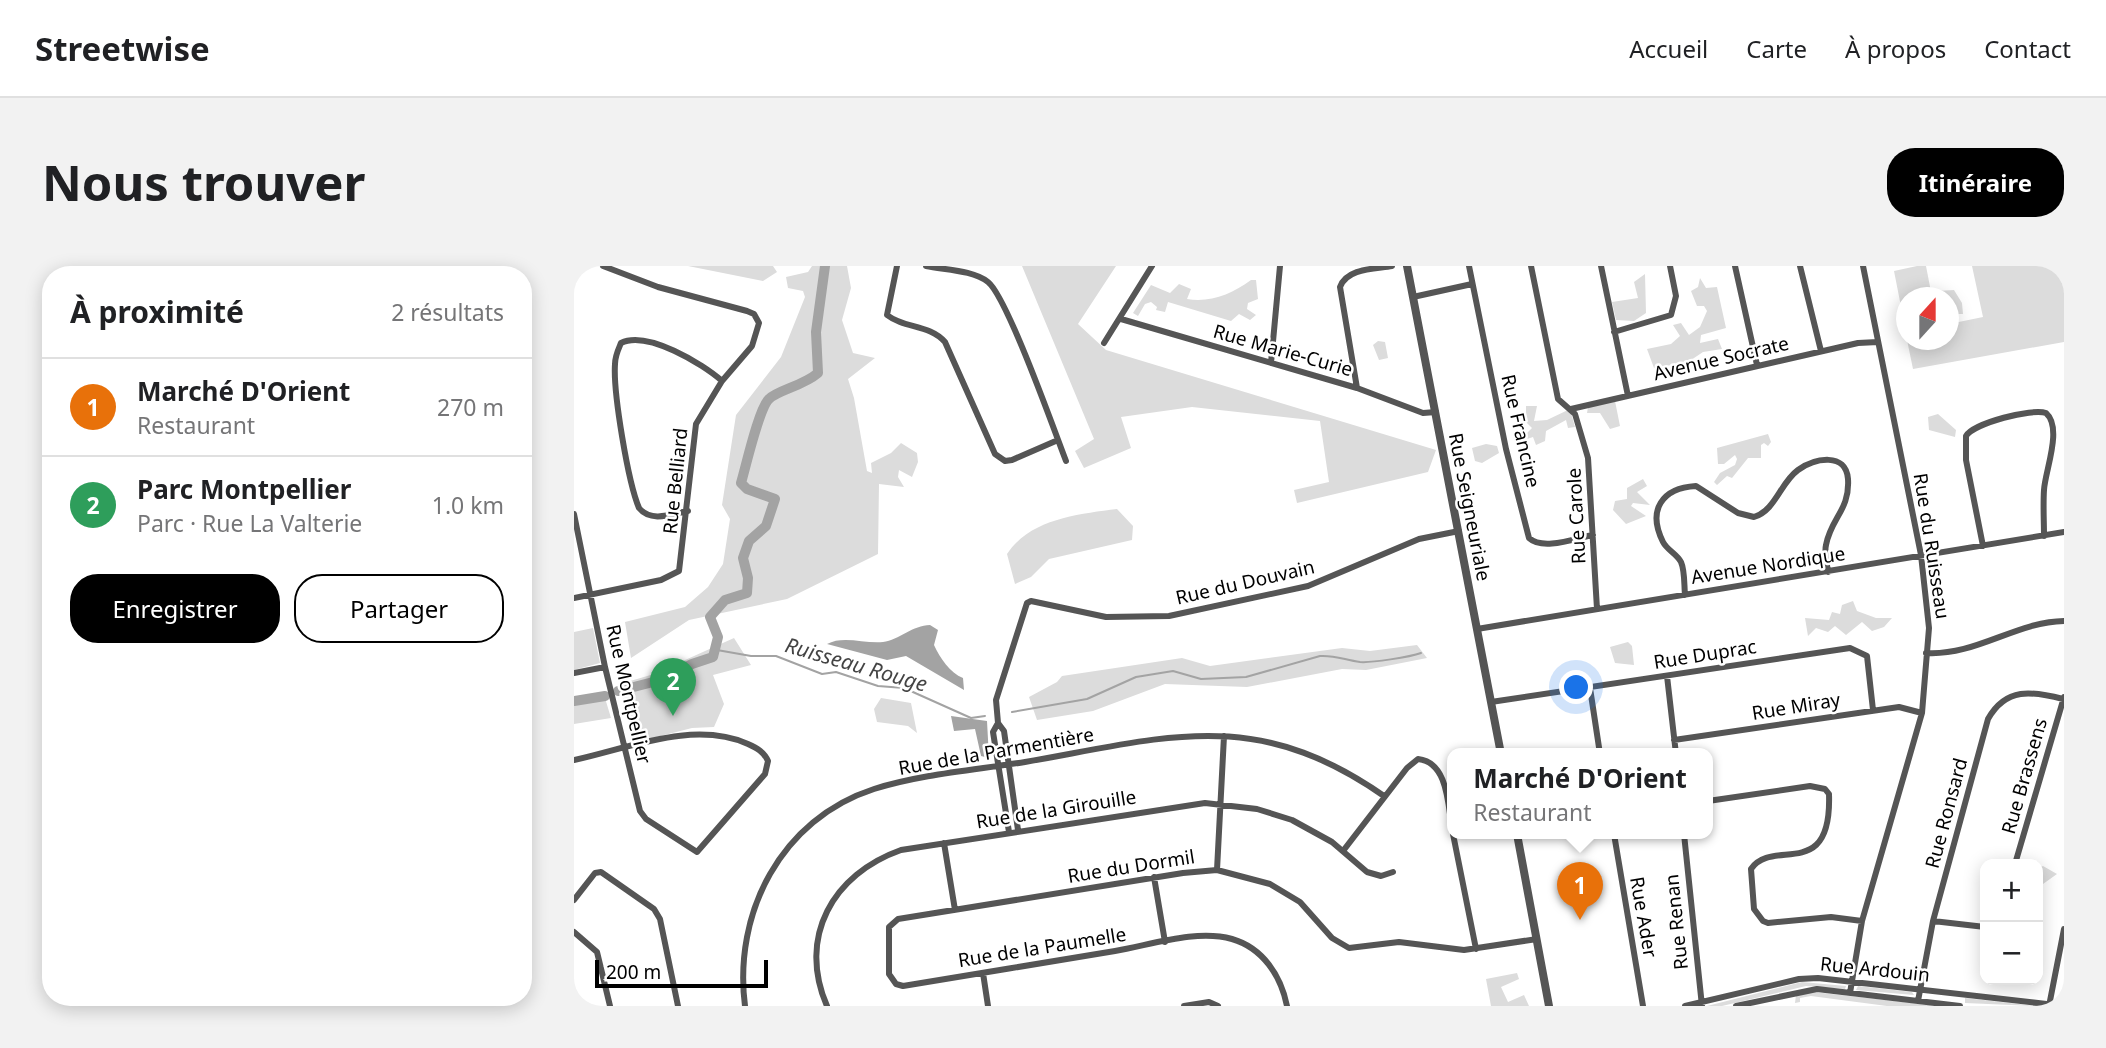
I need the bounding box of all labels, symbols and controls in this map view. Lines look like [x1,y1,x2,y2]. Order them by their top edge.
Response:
text: Streetwise [35,26,210,71]
text: Accueil [1629,32,1708,65]
text: Carte [1746,32,1807,65]
text: À propos [1845,32,1946,65]
text: Contact [1984,32,2071,65]
button: Itinéraire [1887,148,2064,217]
text: Nous trouver [42,149,365,215]
north arrow [1896,287,1959,350]
text: À proximité [70,291,244,332]
text: 2 résultats [391,296,504,328]
street label: Rue Marie-Curie [1210,318,1356,382]
street label: Avenue Socrate [1651,330,1791,386]
street label: Rue Francine [1495,372,1547,490]
text: Marché D'Orient [137,373,350,409]
text: 1 [86,391,100,423]
text: 270 m [437,391,504,423]
text: Restaurant [137,409,255,441]
street label: Rue Belliard [656,427,694,535]
street label: Rue Seigneuriale [1443,431,1497,583]
street label: Rue Carole [1560,467,1592,565]
text: Parc Montpellier [137,471,351,507]
street label: Rue du Ruisseau [1908,471,1956,621]
text: 2 [86,489,100,521]
text: 1.0 km [432,489,504,521]
text: Parc · Rue La Valterie [137,507,362,539]
street label: Avenue Nordique [1689,540,1847,590]
street label: Rue du Douvain [1173,553,1317,611]
button: Enregistrer [70,574,280,643]
button: Partager [294,574,504,643]
street label: Rue Montpellier [600,622,658,766]
water label: Ruisseau Rouge [782,630,931,698]
street label: Rue Duprac [1652,633,1758,675]
pin: 2 [650,658,696,716]
your location [1559,670,1593,704]
street label: Rue Miray [1750,686,1842,726]
street label: Rue Brassens [1995,715,2053,837]
street label: Rue de la Parmentière [896,721,1096,781]
popup [1447,748,1713,839]
street label: Rue Ronsard [1919,755,1973,871]
text: Marché D'Orient [1473,760,1687,796]
street label: Rue de la Girouille [974,783,1138,835]
text: Restaurant [1473,796,1591,828]
street label: Rue du Dormil [1066,843,1196,889]
map controls [1980,859,2043,985]
button: + [1980,859,2043,922]
pin: 1 [1557,862,1603,920]
street label: Rue Renan [1658,873,1694,971]
street label: Rue Ader [1624,875,1664,960]
street label: Rue de la Paumelle [956,921,1128,973]
button: − [1980,922,2043,985]
street label: Rue Ardouin [1819,950,1931,988]
scale bar [595,957,768,989]
text: 200 m [606,959,661,985]

